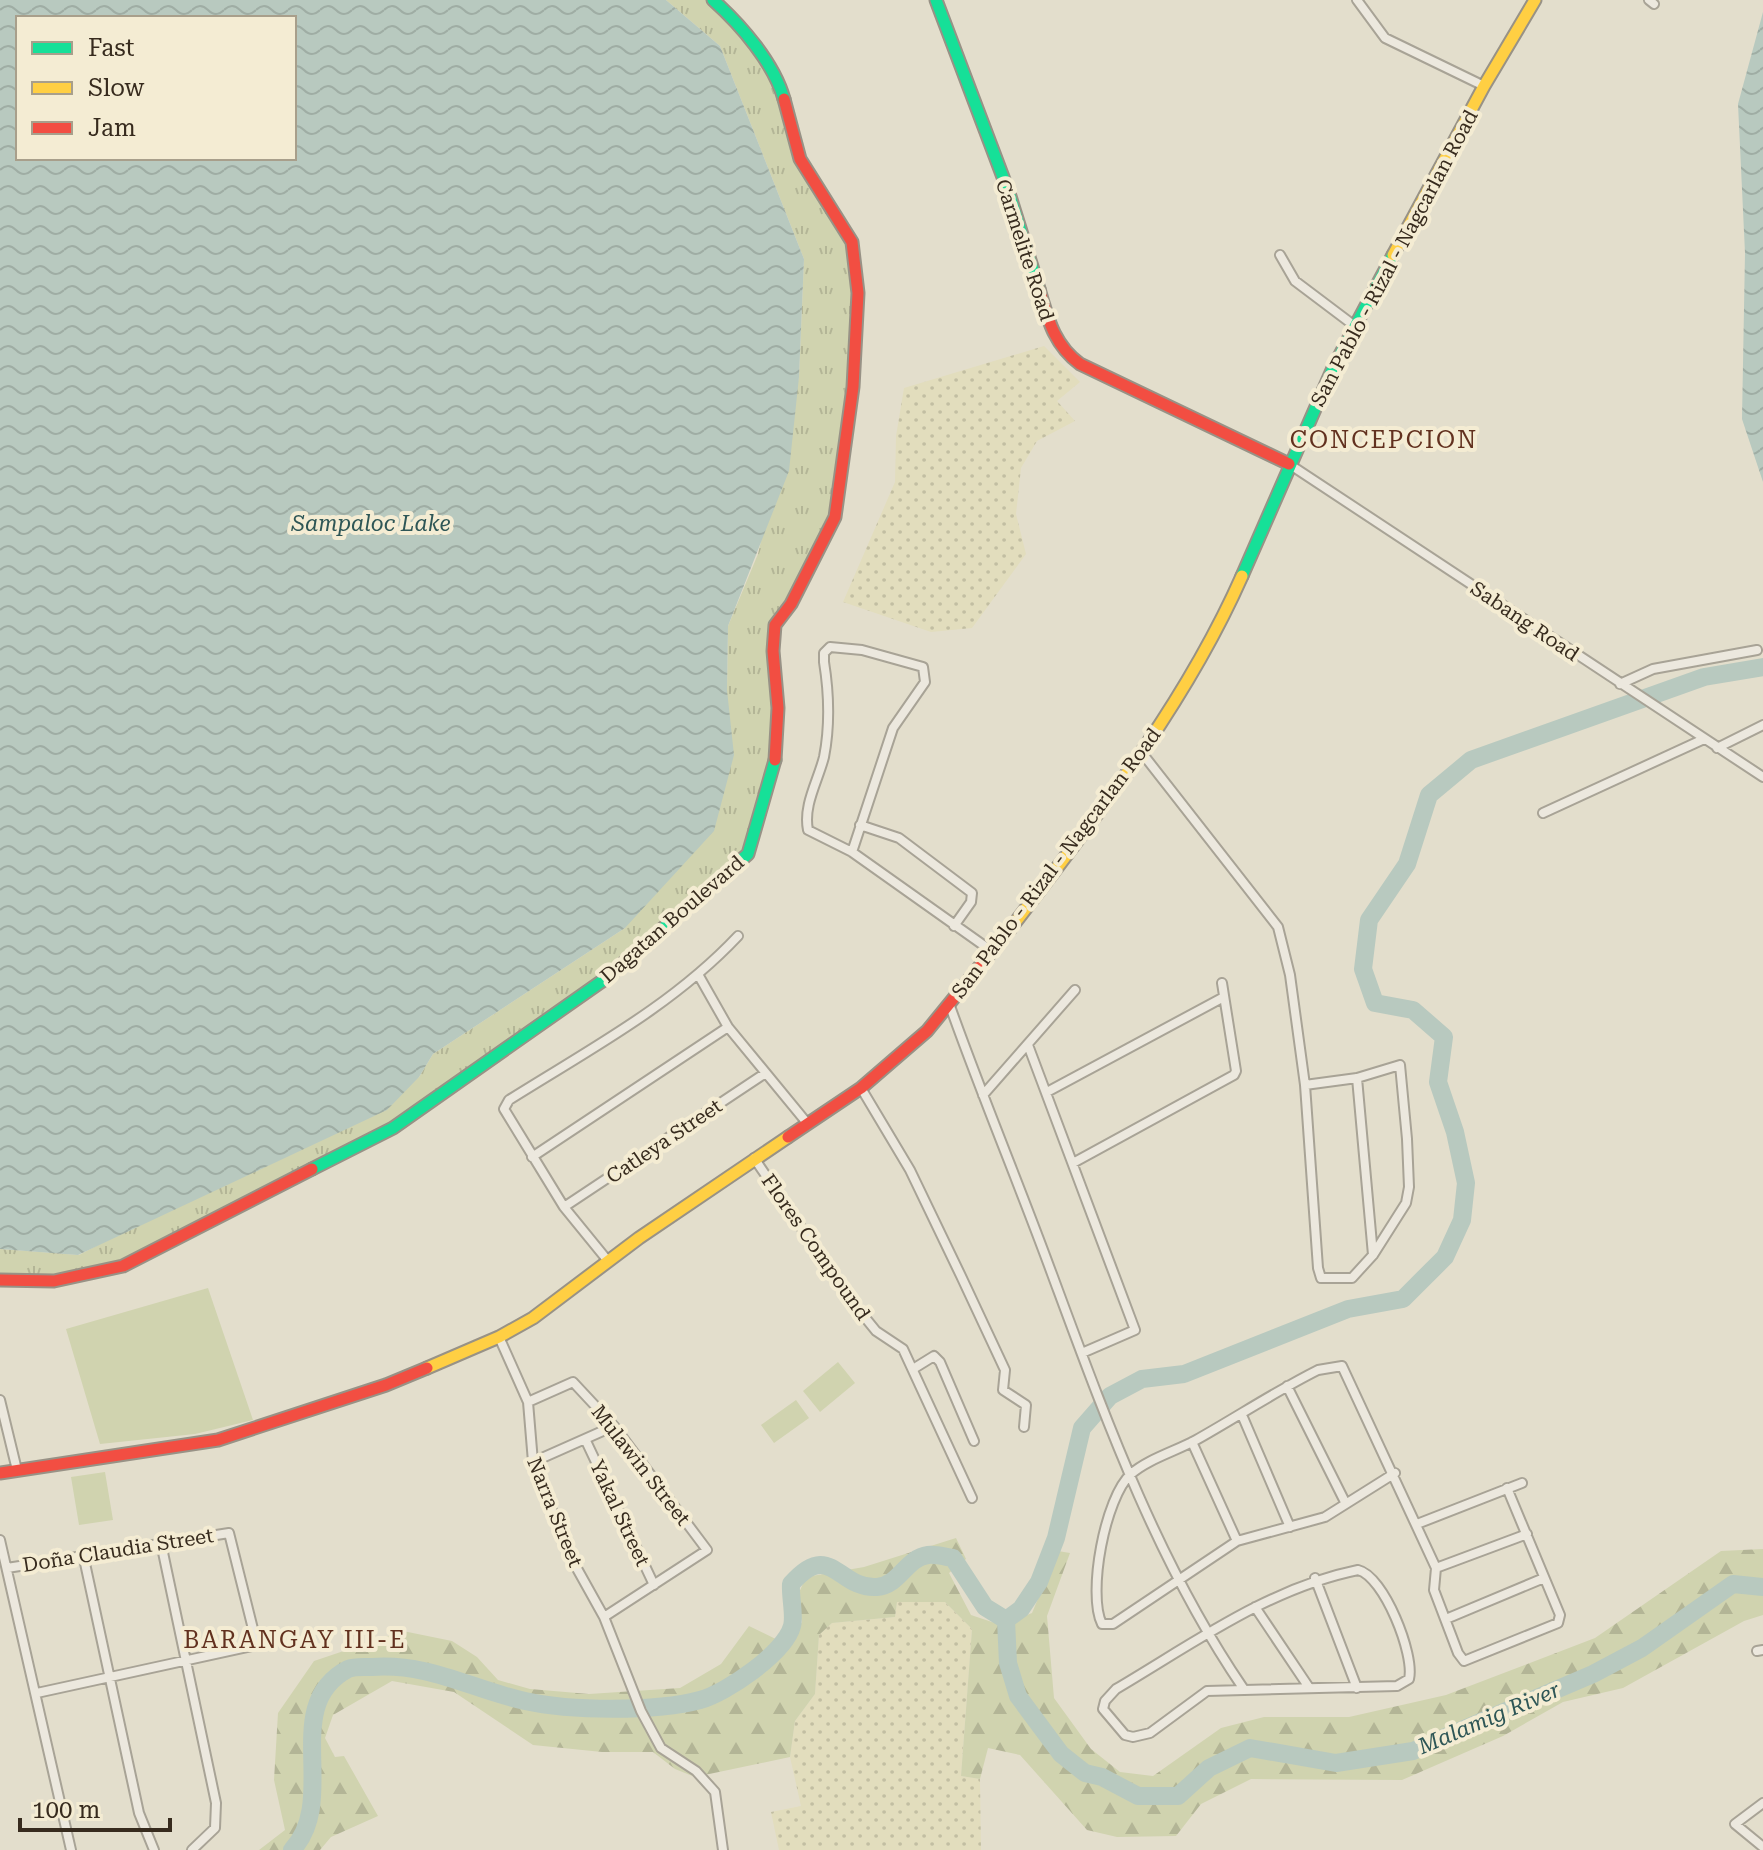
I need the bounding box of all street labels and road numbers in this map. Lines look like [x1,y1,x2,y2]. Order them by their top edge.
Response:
street label: San Pablo - Rizal - Nagcarlan Road [1305,106,1483,410]
street label: Carmelite Road [991,176,1059,324]
street label: Sabang Road [1466,576,1584,666]
street label: San Pablo - Rizal - Nagcarlan Road [946,723,1166,1003]
street label: Dagatan Boulevard [595,850,749,988]
street label: Catleya Street [602,1093,727,1188]
street label: Flores Compound [757,1169,875,1325]
street label: Mulawin Street [587,1400,696,1530]
street label: Narra Street [522,1454,588,1571]
street label: Yakal Street [585,1456,655,1570]
street label: Doña Claudia Street [21,1523,216,1577]

